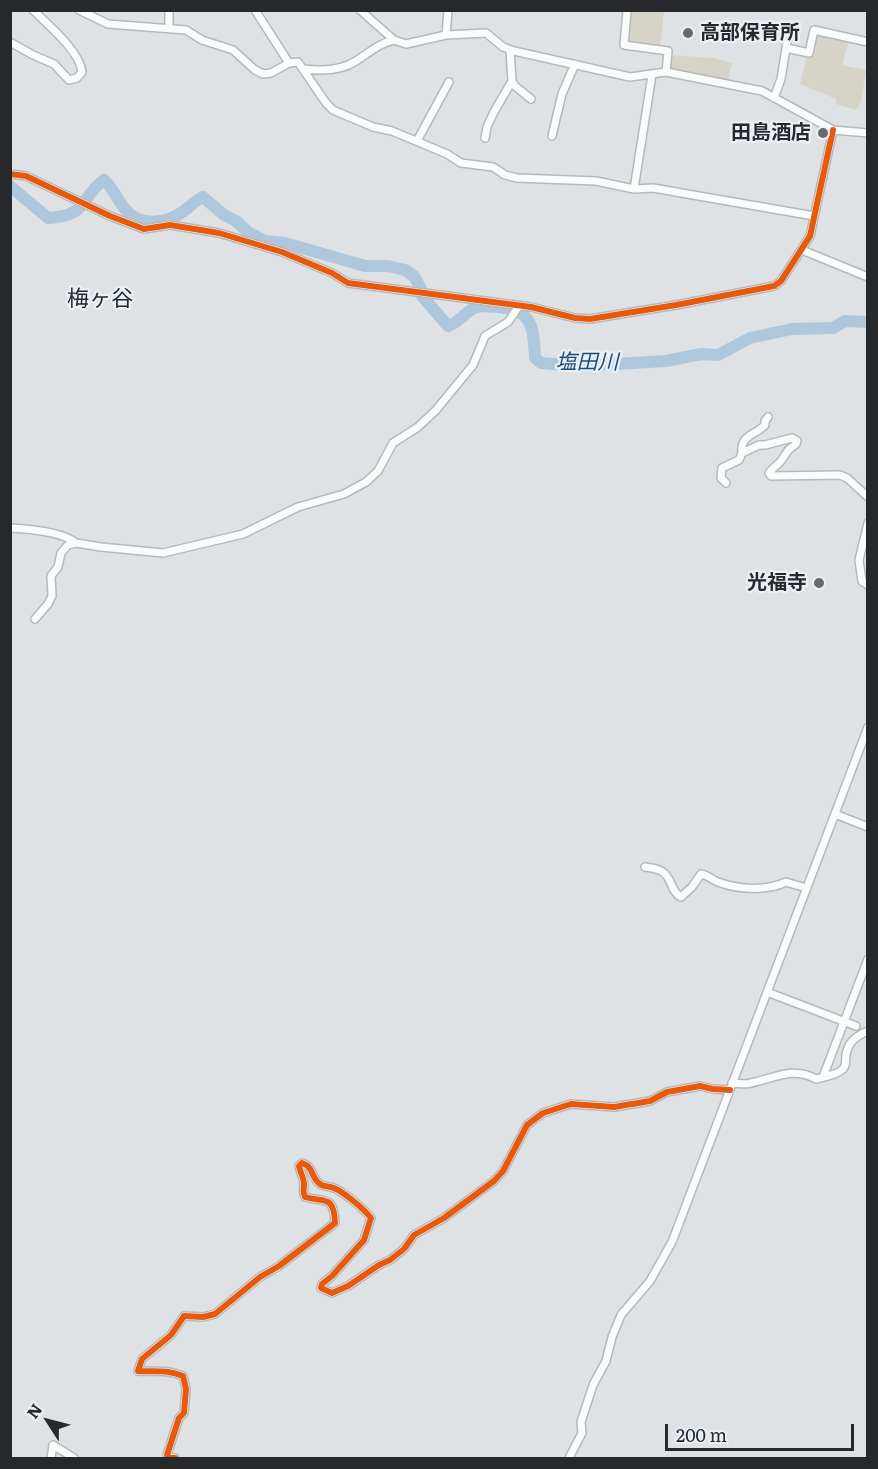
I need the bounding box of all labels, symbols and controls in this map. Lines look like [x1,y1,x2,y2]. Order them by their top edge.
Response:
place label: 高部保育所 [700,21,800,45]
marker: 高部保育所 [681,26,695,40]
place label: 田島酒店 [731,121,811,145]
marker: 田島酒店 [816,126,830,140]
district label: 梅ヶ谷 [67,287,133,313]
water label: 塩田川 [556,350,618,376]
place label: 光福寺 [747,571,807,595]
marker: 光福寺 [812,576,826,590]
north arrow [18,1391,78,1451]
text: N [20,1398,47,1423]
scale bar [668,1412,857,1450]
text: 200 m [676,1421,727,1448]

